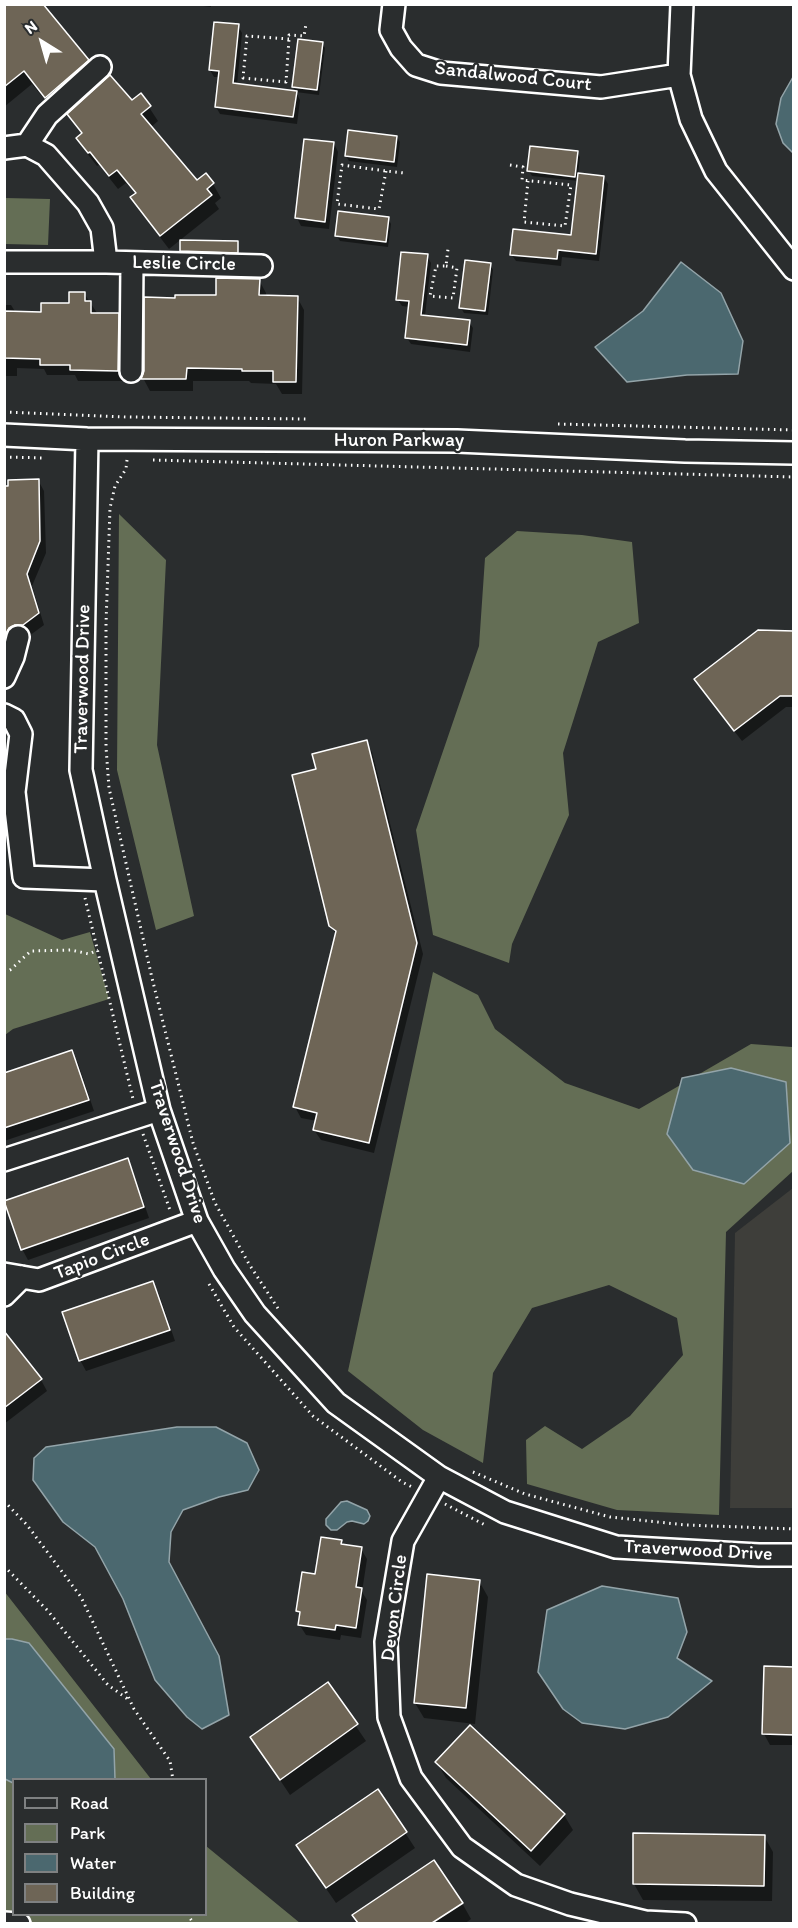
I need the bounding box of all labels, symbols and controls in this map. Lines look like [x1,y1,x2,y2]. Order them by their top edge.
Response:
north arrow [12,12,72,72]
text: N [21,16,41,38]
street label: Sandalwood Court [433,57,593,97]
street label: Leslie Circle [132,251,236,277]
street label: Huron Parkway [334,429,464,453]
street label: Traverwood Drive [70,604,96,754]
street label: Traverwood Drive [143,1077,211,1227]
street label: Tapio Circle [51,1228,153,1286]
street label: Traverwood Drive [623,1535,773,1567]
street label: Devon Circle [377,1553,413,1663]
legend [12,1778,207,1916]
text: Road [70,1792,109,1814]
text: Park [70,1822,105,1844]
text: Water [70,1852,116,1874]
text: Building [70,1882,135,1904]

